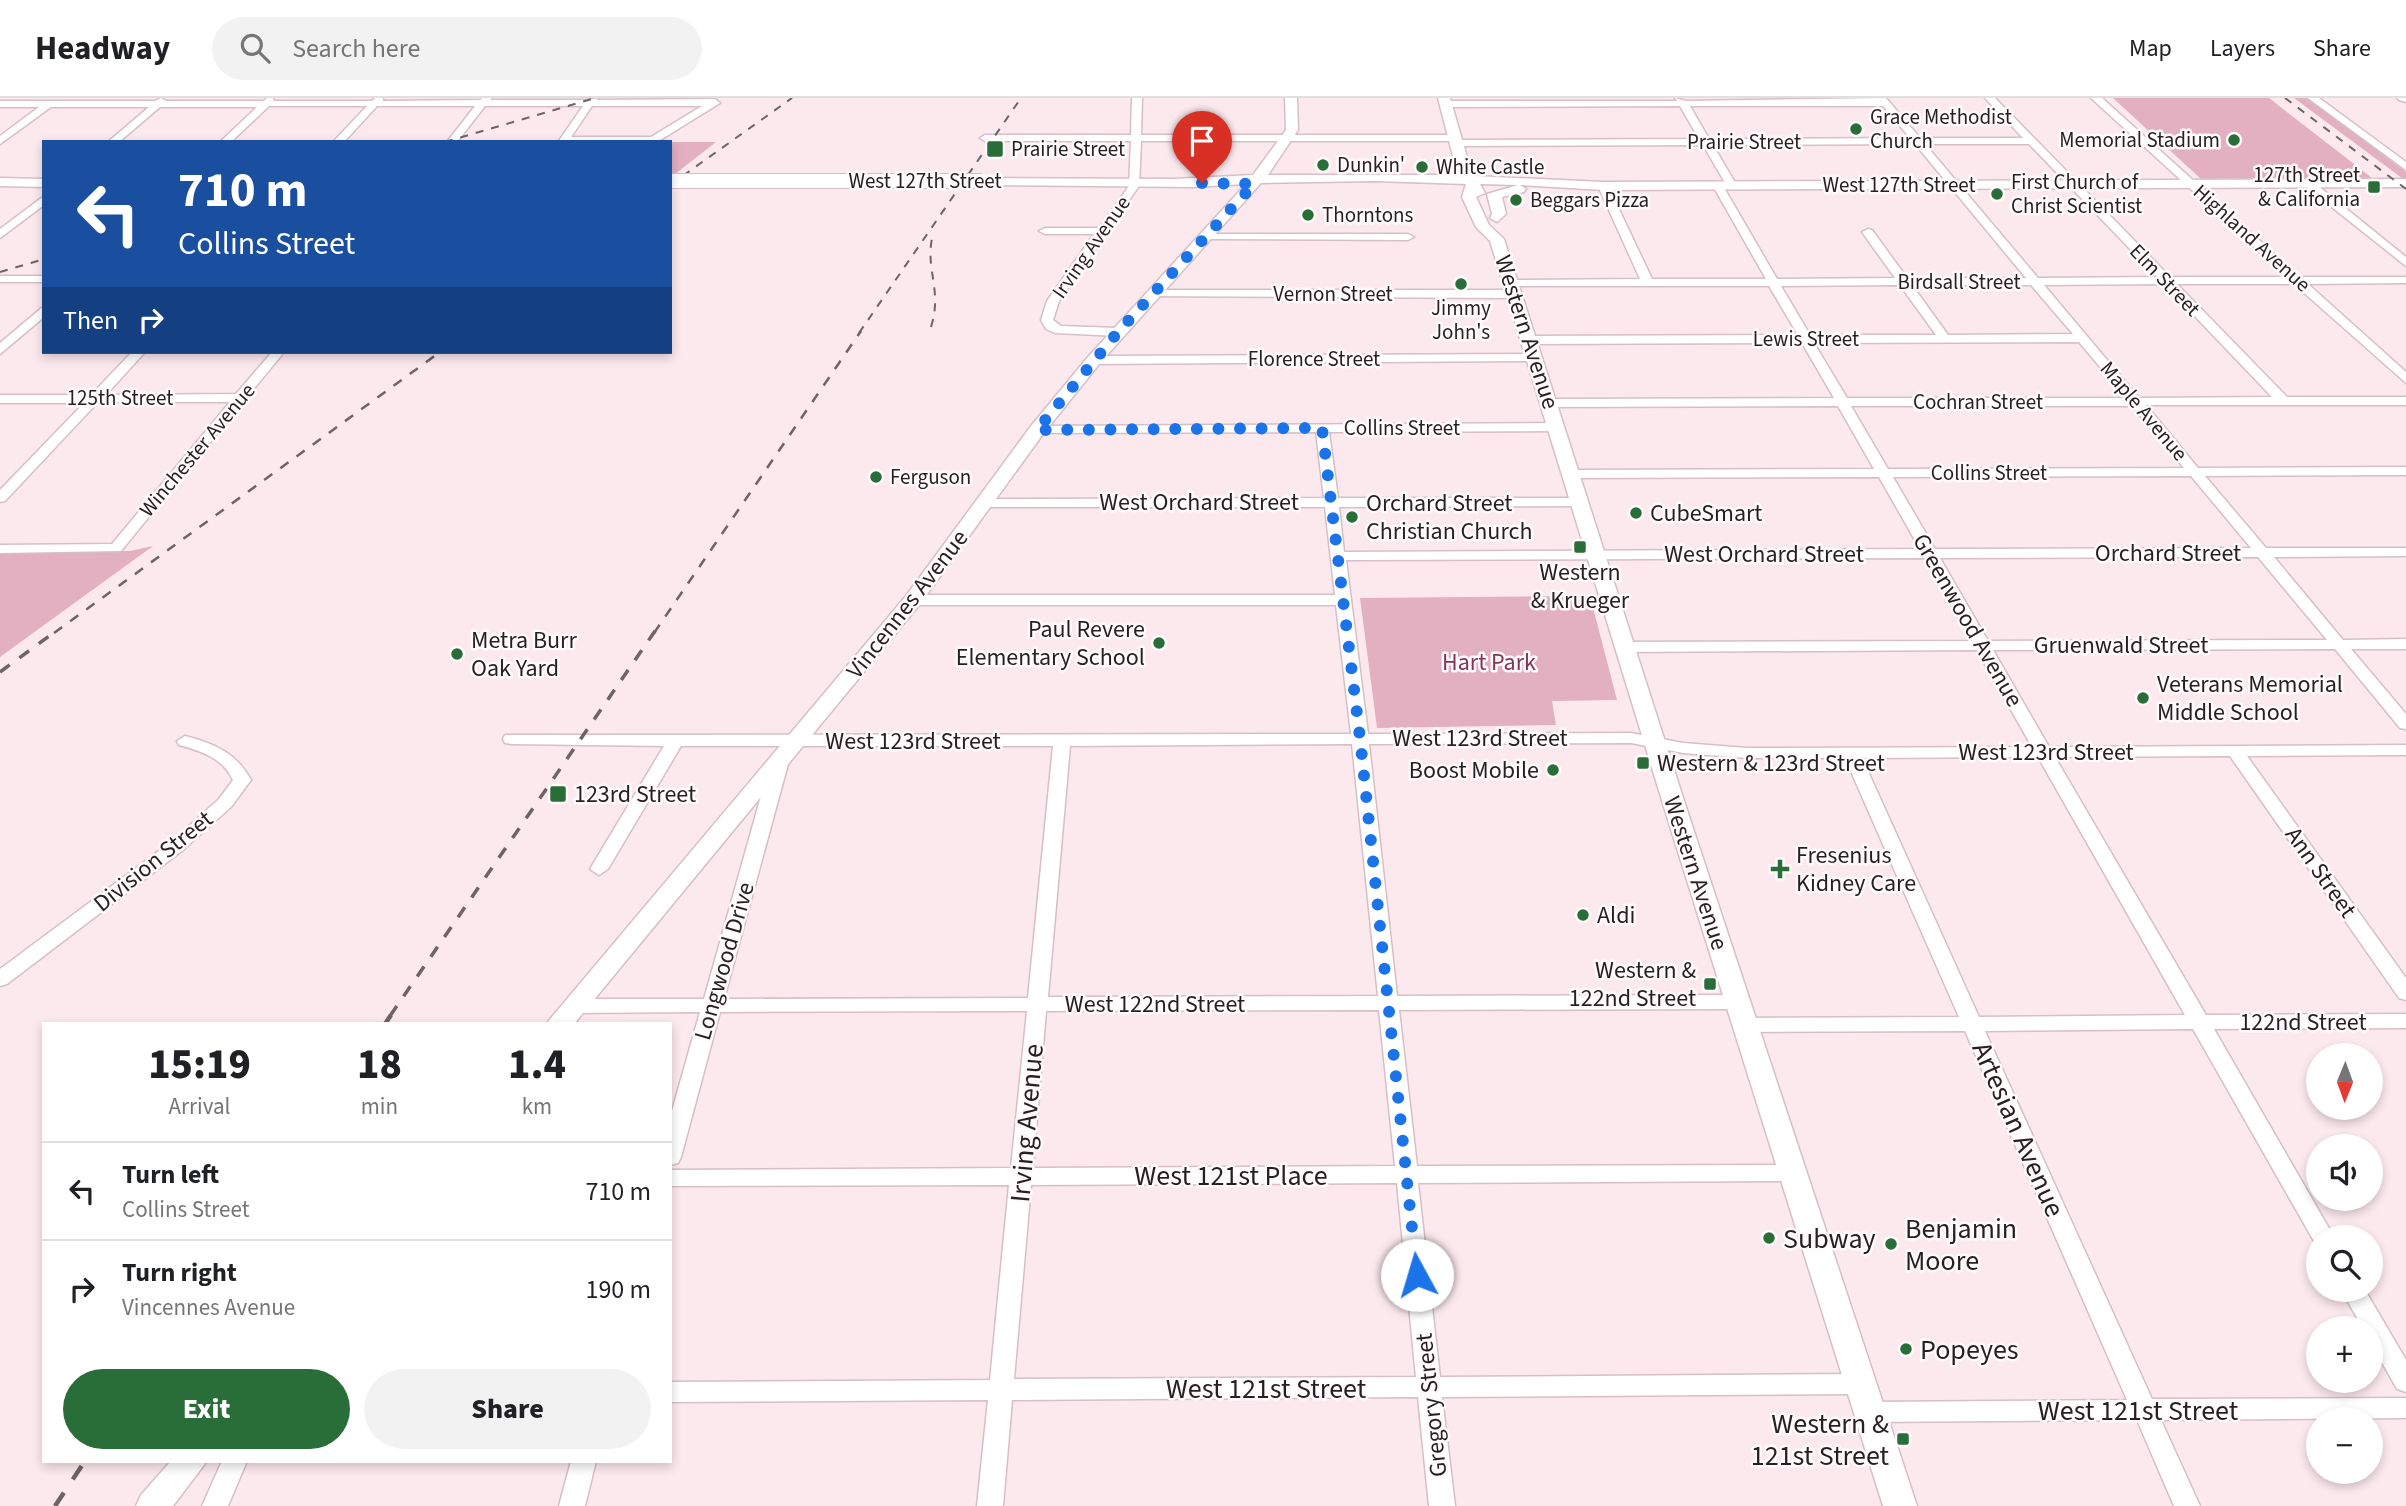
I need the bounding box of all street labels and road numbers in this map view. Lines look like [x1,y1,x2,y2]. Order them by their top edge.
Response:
street label: Prairie Street [1687,127,1801,157]
street label: West 127th Street [848,166,1002,196]
street label: West 127th Street [1822,170,1976,200]
street label: Highland Avenue [2187,177,2317,299]
street label: Irving Avenue [1044,190,1138,304]
street label: Elm Street [2123,237,2207,323]
street label: Western Avenue [1485,251,1568,414]
street label: Birdsall Street [1897,267,2021,297]
street label: Vernon Street [1273,279,1393,309]
street label: Lewis Street [1753,324,1859,354]
street label: Florence Street [1248,344,1380,374]
street label: Maple Avenue [2093,355,2195,467]
street label: Winchester Avenue [132,377,262,523]
street label: 125th Street [67,383,173,413]
street label: Cochran Street [1913,387,2043,417]
street label: Collins Street [1344,413,1460,443]
street label: Collins Street [1931,458,2047,488]
street label: West Orchard Street [1099,485,1299,520]
street label: Vincennes Avenue [838,522,977,686]
street label: Greenwood Avenue [1904,527,2031,713]
street label: Orchard Street [2095,536,2241,571]
street label: West Orchard Street [1664,537,1864,572]
street label: Gruenwald Street [2034,628,2208,663]
street label: West 123rd Street [1392,721,1568,756]
street label: West 123rd Street [825,724,1001,759]
street label: West 123rd Street [1958,735,2134,770]
street label: Western Avenue [1654,792,1737,955]
street label: Division Street [86,802,221,921]
street label: Ann Street [2276,820,2365,925]
street label: Longwood Drive [685,878,764,1044]
street label: West 122nd Street [1065,987,1245,1022]
street label: 122nd Street [2239,1005,2367,1040]
street label: Artesian Avenue [1962,1035,2075,1223]
street label: Irving Avenue [1000,1042,1054,1204]
street label: West 121st Place [1134,1156,1328,1196]
street label: Gregory Street [1407,1331,1456,1479]
street label: West 121st Street [1166,1369,1367,1409]
street label: West 121st Street [2038,1391,2239,1431]

